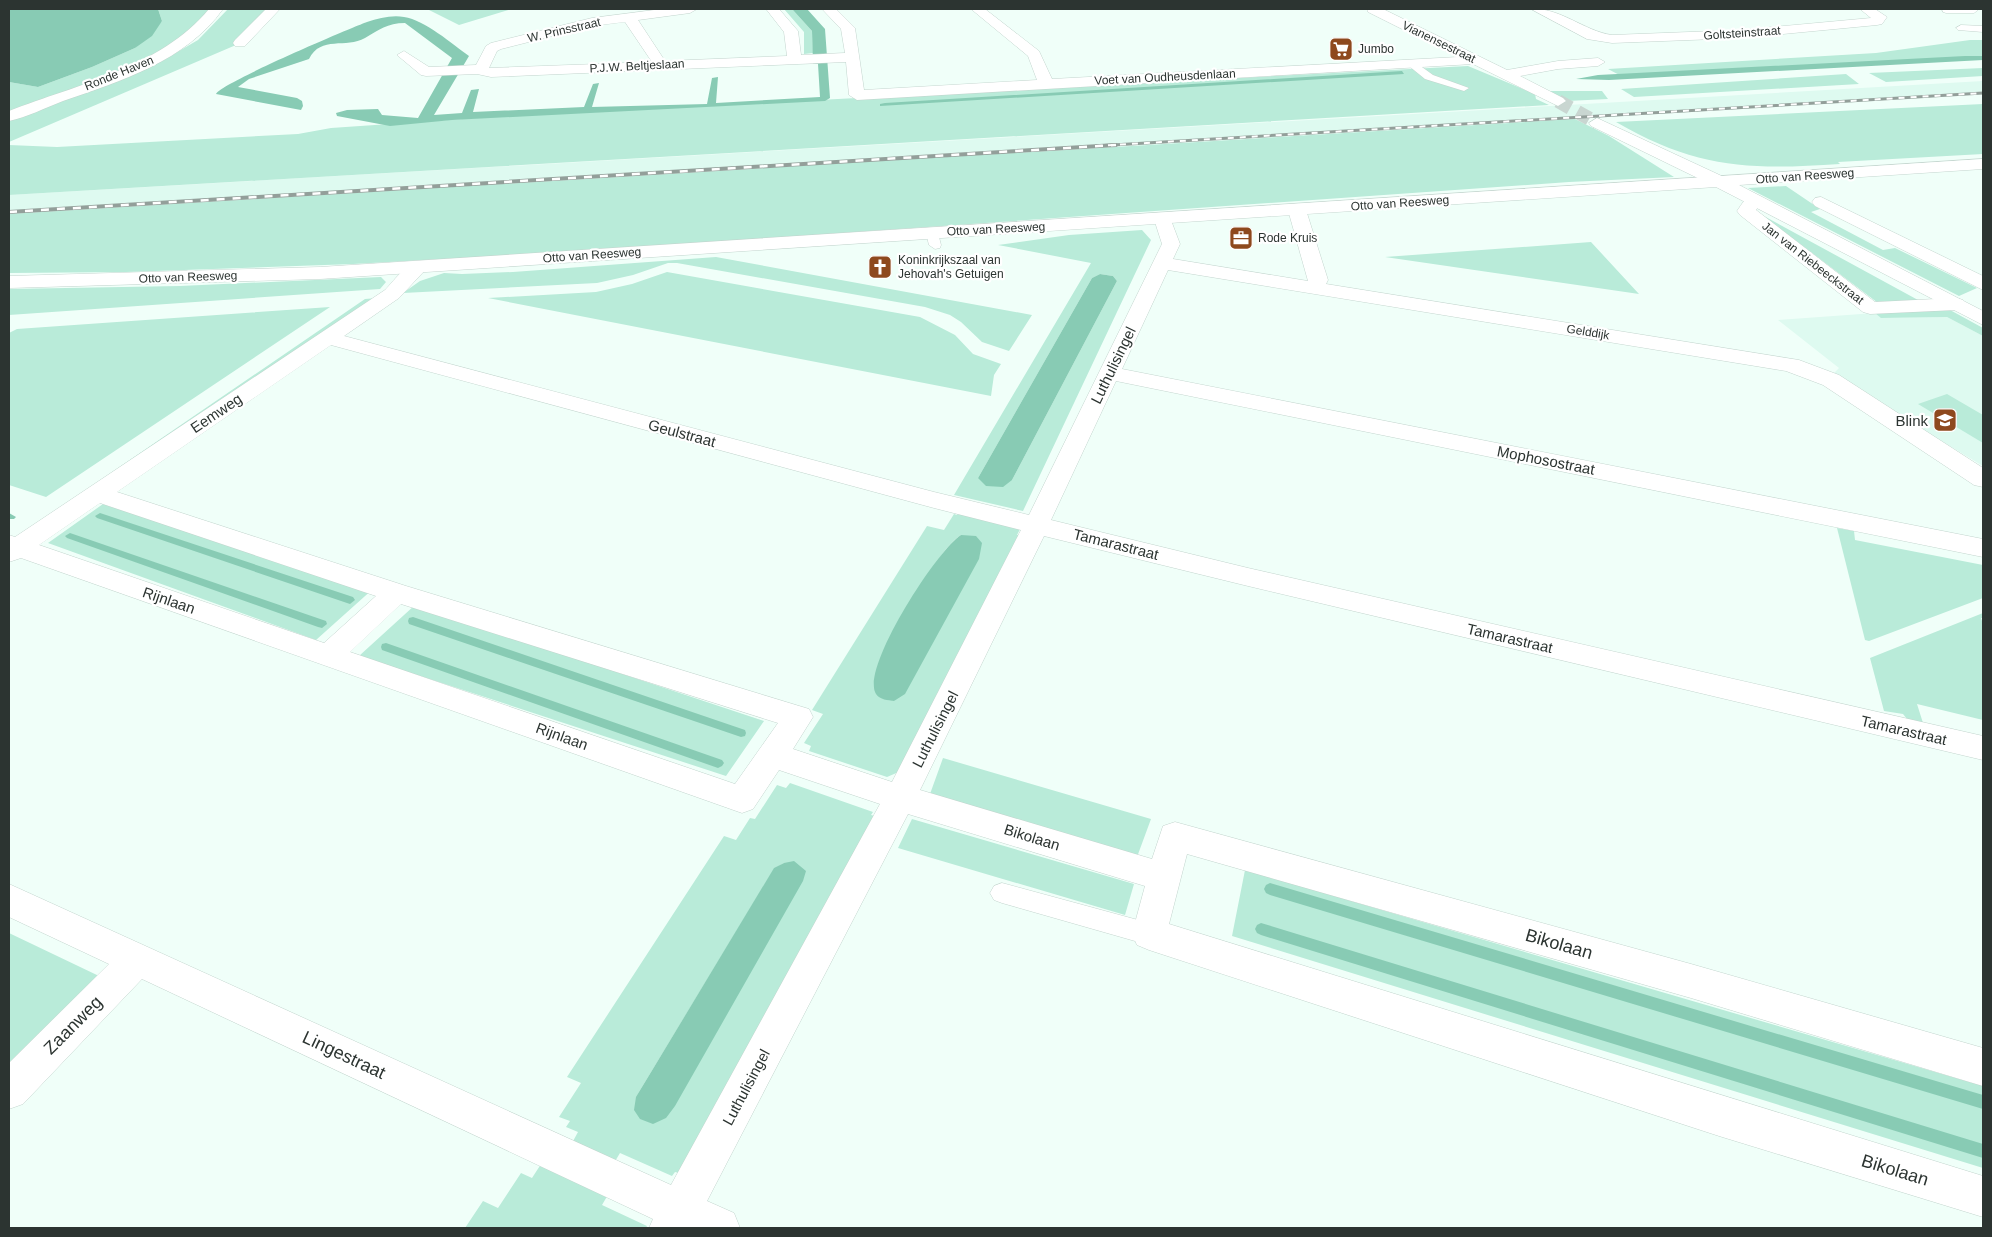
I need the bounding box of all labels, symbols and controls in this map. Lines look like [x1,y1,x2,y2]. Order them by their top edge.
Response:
street label: W. Prinsstraat [526,15,603,45]
street label: Vianensestraat [1400,18,1479,66]
street label: Goltsteinstraat [1703,23,1782,43]
supermarket icon: Jumbo [1328,36,1354,62]
place label: Jumbo [1358,42,1394,56]
street label: Ronde Haven [82,53,156,93]
street label: P.J.W. Beltjeslaan [589,57,685,75]
street label: Voet van Oudheusdenlaan [1094,66,1236,88]
street label: Otto van Reesweg [1755,166,1855,186]
street label: Otto van Reesweg [1350,193,1450,213]
street label: Otto van Reesweg [946,219,1046,239]
street label: Jan van Riebeeckstraat [1759,219,1867,308]
office icon: Rode Kruis [1228,225,1254,251]
place label: Rode Kruis [1258,231,1317,245]
street label: Otto van Reesweg [542,245,642,265]
place label: Koninkrijkszaal van Jehovah's Getuigen [898,253,1004,281]
church icon: Koninkrijkszaal van Jehovah's Getuigen [867,254,893,280]
street label: Otto van Reesweg [138,268,238,286]
street label: Gelddijk [1565,322,1611,342]
street label: Luthulisingel [1087,324,1139,406]
street label: Eemweg [187,390,245,436]
school or university icon: Blink [1932,407,1958,433]
place label: Blink [1895,412,1928,429]
street label: Geulstraat [646,416,718,450]
street label: Mophosostraat [1496,442,1597,478]
street label: Tamarastraat [1071,525,1161,563]
street label: Rijnlaan [141,583,197,617]
street label: Tamarastraat [1465,620,1555,656]
street label: Luthulisingel [908,688,962,770]
street label: Tamarastraat [1859,712,1949,748]
street label: Rijnlaan [534,719,590,753]
street label: Bikolaan [1002,820,1062,854]
street label: Bikolaan [1523,925,1595,963]
street label: Zaanweg [40,992,106,1058]
street label: Lingestraat [299,1027,389,1083]
street label: Luthulisingel [719,1046,773,1128]
street label: Bikolaan [1859,1150,1931,1190]

